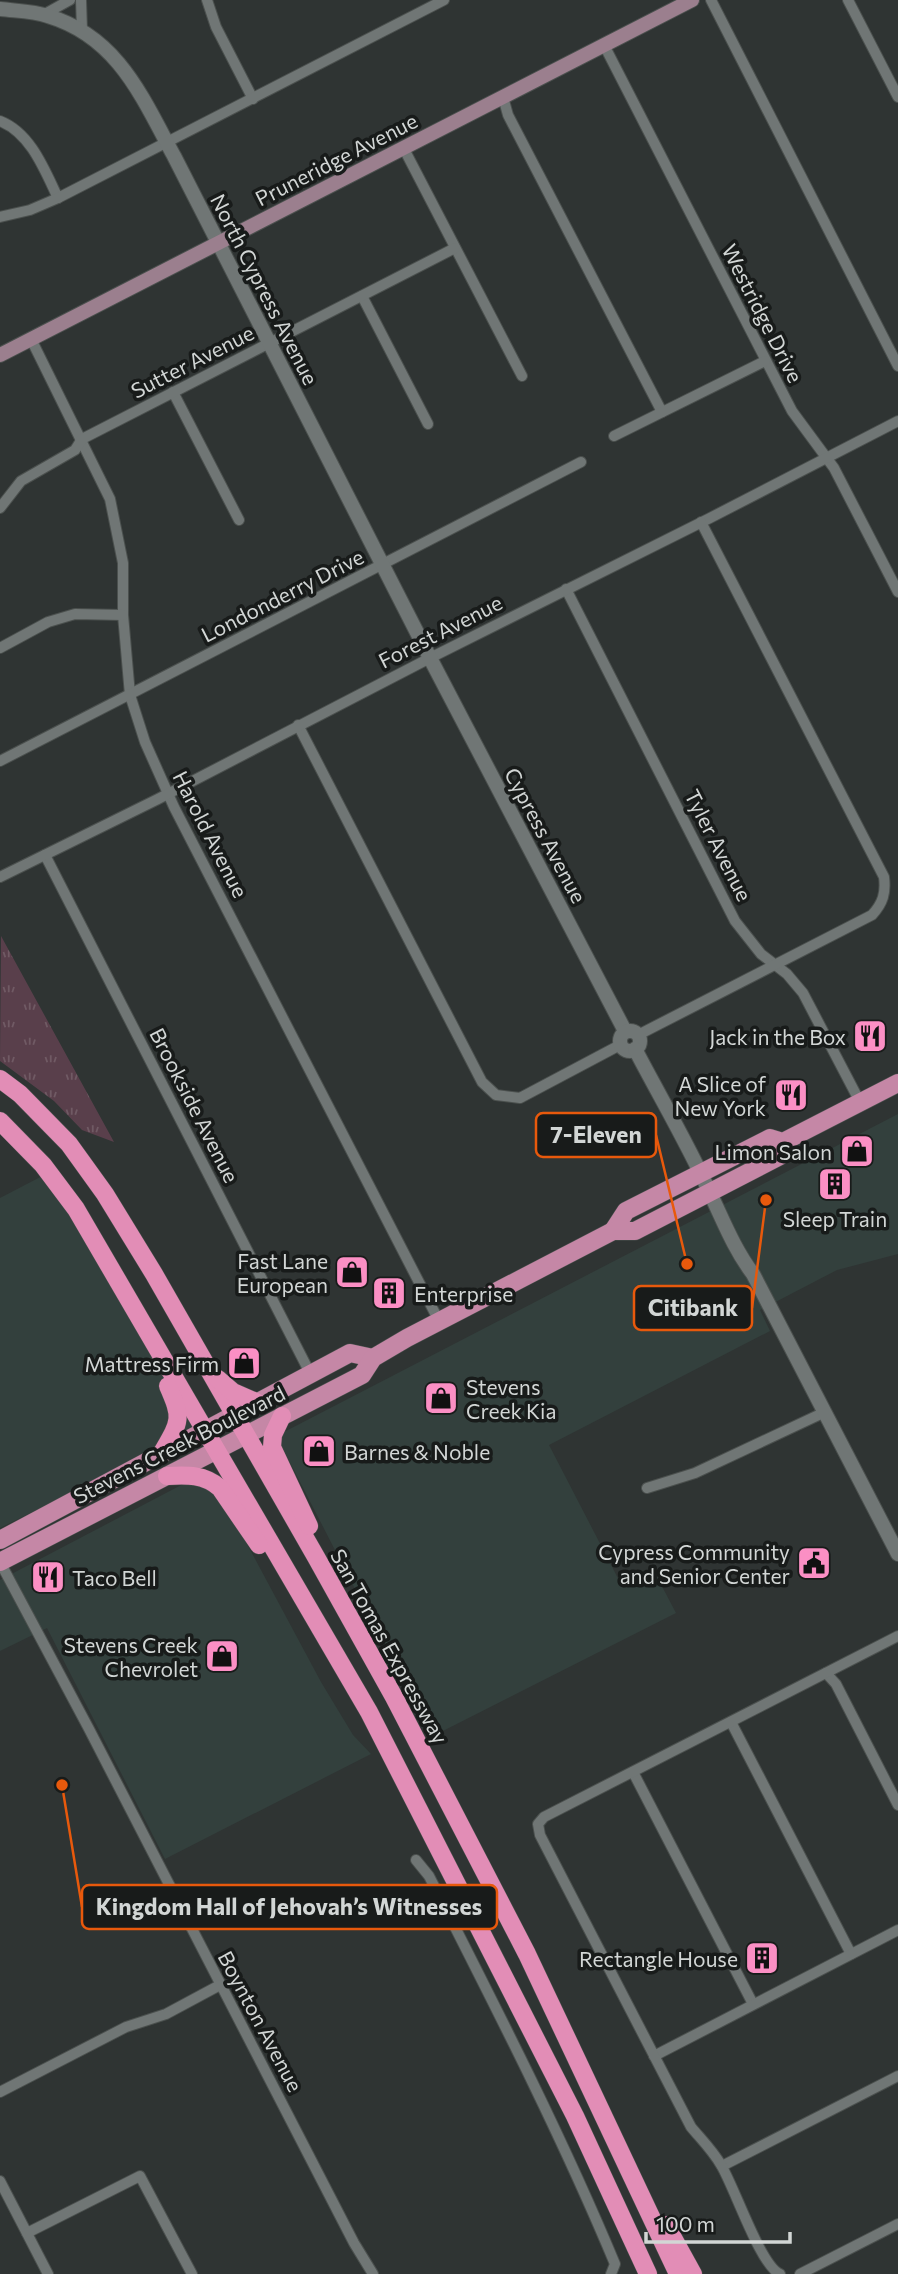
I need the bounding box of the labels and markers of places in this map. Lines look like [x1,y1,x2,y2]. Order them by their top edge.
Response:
restaurant icon: Jack in the Box [851,1017,889,1055]
place label: Jack in the Box [709,1024,846,1049]
place label: A Slice of New York [674,1071,767,1120]
restaurant icon: A Slice of New York [772,1076,810,1114]
callout: 7-Eleven [536,1113,656,1157]
shop icon: Limon Salon [838,1132,876,1170]
place label: Limon Salon [714,1139,832,1164]
building icon: Sleep Train [816,1165,854,1203]
place label: Sleep Train [783,1206,887,1231]
place label: Fast Lane European [237,1248,328,1297]
shop icon: Fast Lane European [333,1253,371,1291]
building icon: Enterprise [370,1274,408,1312]
place label: Enterprise [414,1281,513,1306]
callout: Citibank [634,1286,752,1330]
shop icon: Mattress Firm [225,1344,263,1382]
place label: Mattress Firm [85,1351,219,1376]
place label: Stevens Creek Kia [466,1374,556,1423]
shop icon: Stevens Creek Kia [422,1379,460,1417]
shop icon: Barnes & Noble [300,1432,338,1470]
place label: Barnes & Noble [344,1439,490,1464]
place label: Cypress Community and Senior Center [598,1539,790,1588]
public building icon: Cypress Community and Senior Center [795,1544,833,1582]
restaurant icon: Taco Bell [29,1558,67,1596]
place label: Taco Bell [72,1565,157,1590]
place label: Stevens Creek Chevrolet [64,1632,198,1681]
shop icon: Stevens Creek Chevrolet [203,1637,241,1675]
callout: Kingdom Hall of Jehovah’s Witnesses [82,1885,497,1929]
building icon: Rectangle House [743,1939,781,1977]
place label: Rectangle House [579,1946,738,1971]

